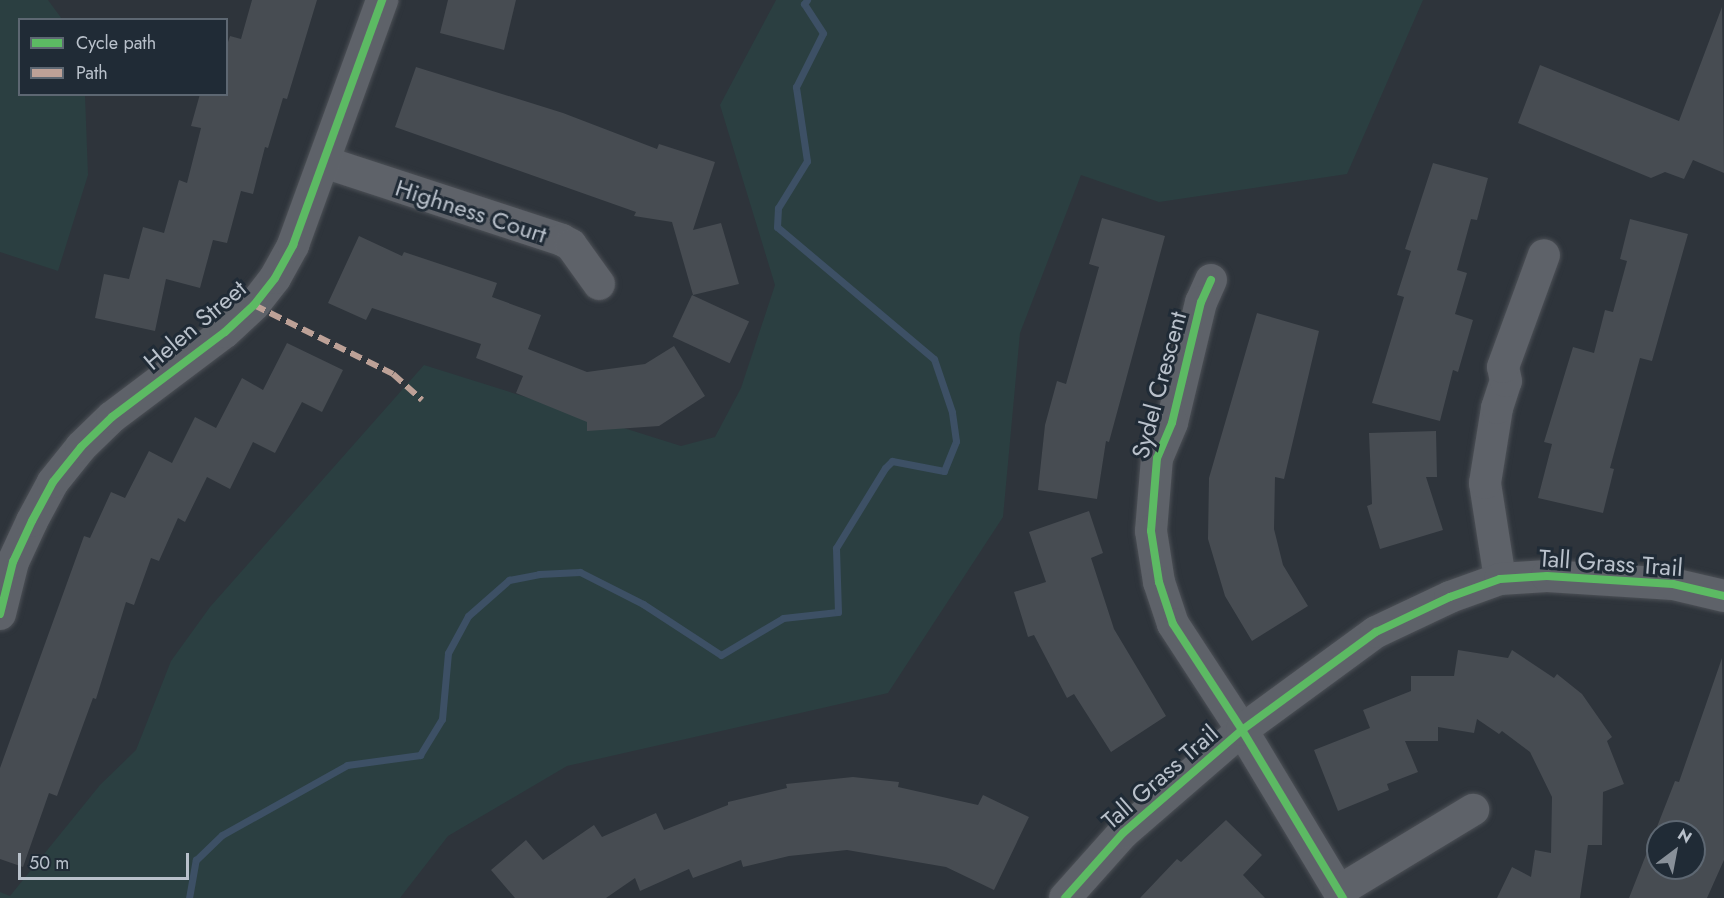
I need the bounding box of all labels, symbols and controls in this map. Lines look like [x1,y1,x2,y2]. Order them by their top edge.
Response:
legend [18,18,228,96]
text: Cycle path [76,30,156,56]
text: Path [76,60,108,86]
street label: Highness Court [392,173,550,249]
street label: Helen Street [138,274,252,376]
street label: Sydel Crescent [1126,308,1192,462]
street label: Tall Grass Trail [1538,544,1684,582]
street label: Tall Grass Trail [1096,719,1224,835]
north arrow [1646,820,1706,880]
text: N [1673,823,1696,849]
scale bar [21,841,192,879]
text: 50 m [29,850,69,876]

